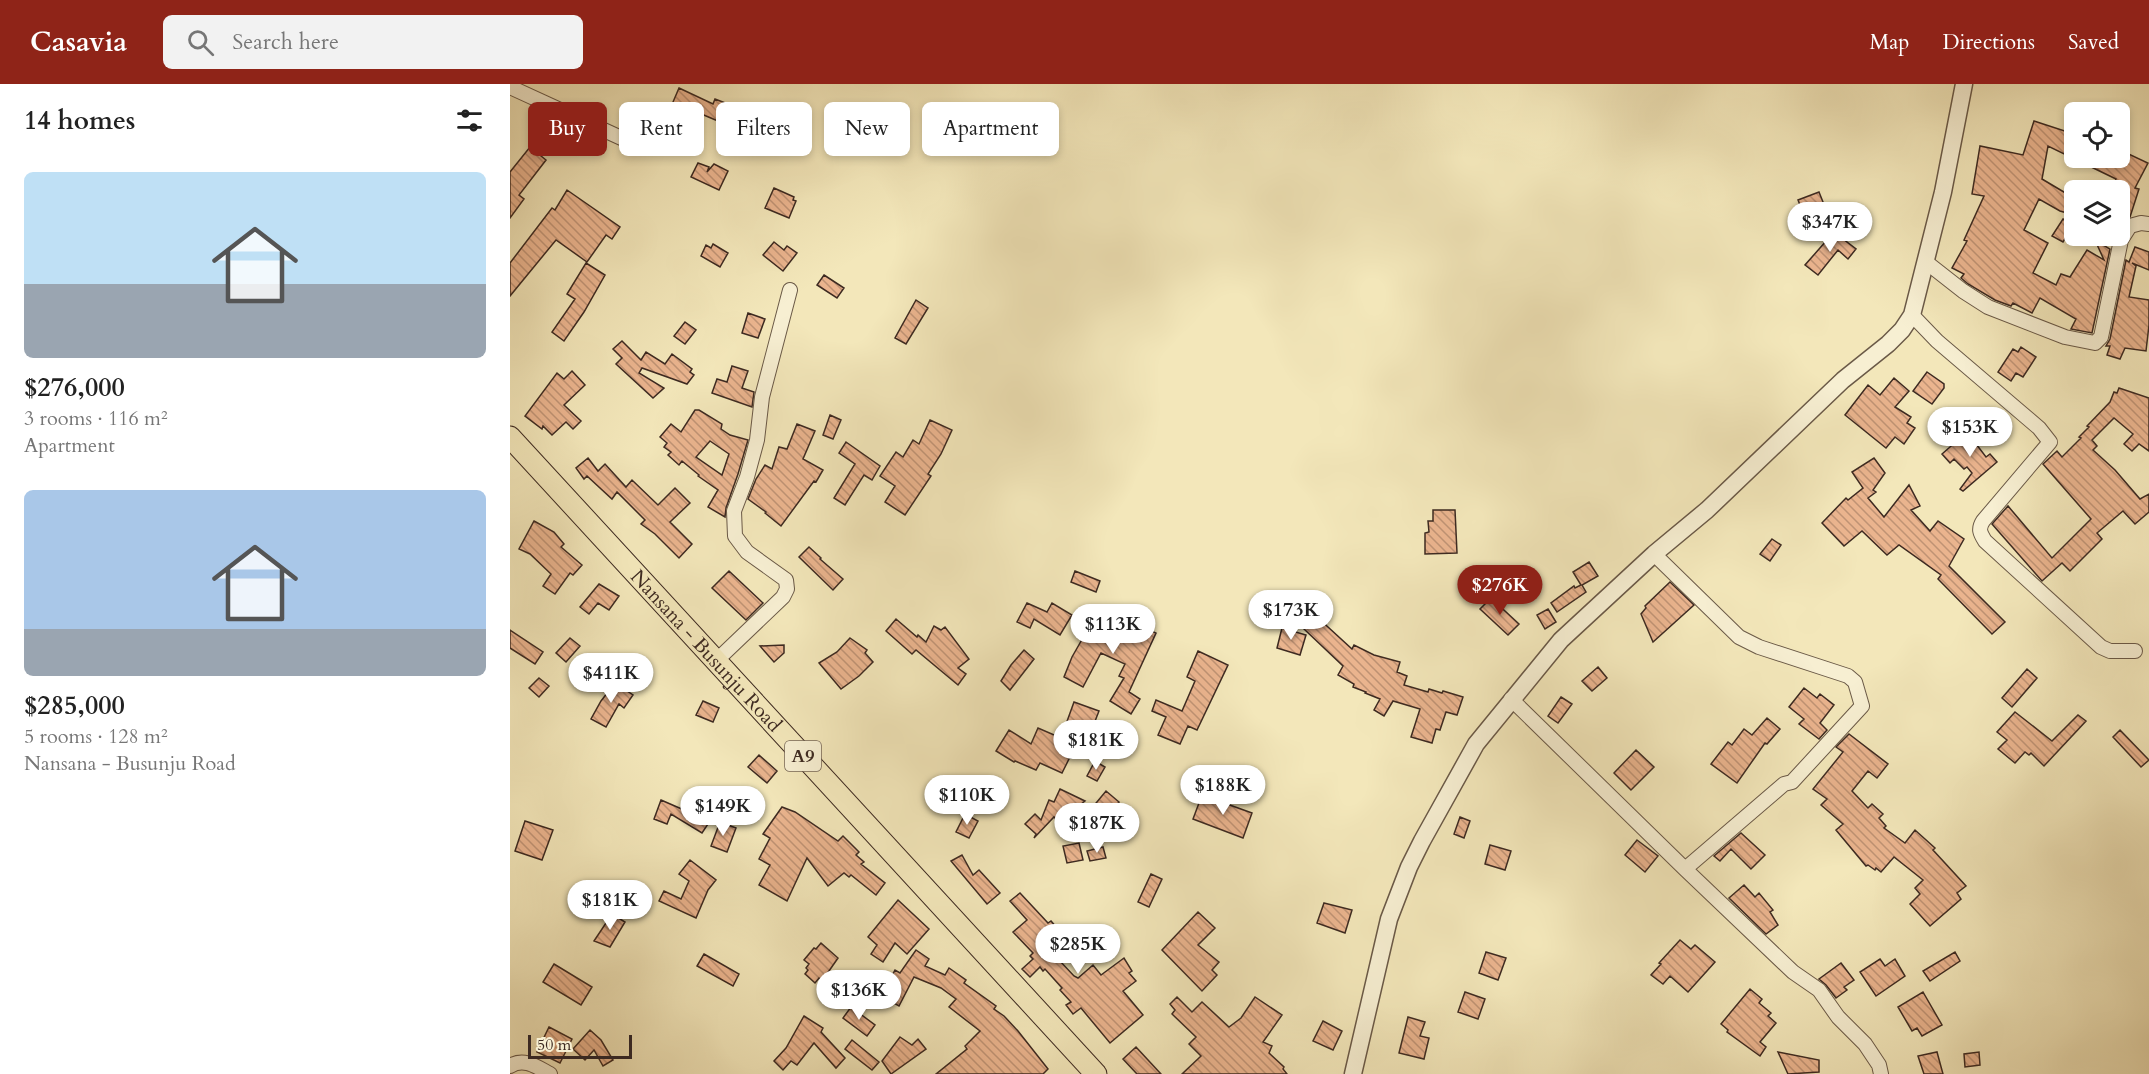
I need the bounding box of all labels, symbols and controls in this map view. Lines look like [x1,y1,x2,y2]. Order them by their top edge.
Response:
search box [163,15,583,69]
text: Casavia [30,23,127,61]
icon: search [184,26,217,59]
text: Search here [232,27,339,57]
text: Map [1869,28,1909,57]
text: Directions [1942,28,2035,57]
text: Saved [2068,28,2119,57]
chip: Buy [528,102,607,156]
chip: Rent [619,102,704,156]
chip: Filters [716,102,812,156]
chip: New [824,102,910,156]
chip: Apartment [922,102,1059,156]
map controls [2064,102,2130,246]
button: locate [2064,102,2130,168]
text: 14 homes [24,103,135,138]
icon: filters [453,104,486,137]
button: layers [2064,180,2130,246]
pin: $347K [1788,202,1872,253]
text: $347K [1801,208,1859,235]
icon: home [201,211,309,319]
text: $276,000 [24,370,125,405]
text: 3 rooms · 116 m² [24,405,168,432]
pin: $153K [1928,407,2012,458]
text: $153K [1941,413,1999,440]
text: Apartment [24,432,115,459]
icon: home [201,529,309,637]
street label: Nansana - Busunju Road [624,564,788,738]
pin: $276K [1458,565,1542,616]
text: $276K [1471,571,1529,598]
pin: $173K [1249,590,1333,641]
text: $173K [1262,596,1320,623]
pin: $113K [1071,604,1155,655]
text: $113K [1084,610,1142,637]
pin: $411K [569,653,653,704]
text: $411K [582,659,640,686]
text: $285,000 [24,688,125,723]
pin: $181K [1054,720,1138,771]
text: 5 rooms · 128 m² [24,723,168,750]
text: $181K [1067,726,1125,753]
road number: A9 [785,741,821,771]
text: Nansana - Busunju Road [24,750,236,777]
pin: $188K [1181,765,1265,816]
text: $188K [1194,771,1252,798]
pin: $110K [925,775,1009,826]
text: $110K [938,781,996,808]
pin: $149K [681,786,765,837]
text: $149K [694,792,752,819]
pin: $187K [1055,803,1139,854]
text: $187K [1068,809,1126,836]
pin: $181K [568,880,652,931]
text: $181K [581,886,639,913]
pin: $285K [1036,924,1120,975]
text: $285K [1049,930,1107,957]
pin: $136K [817,970,901,1021]
text: $136K [830,976,888,1003]
scale bar [528,1032,632,1060]
text: 50 m [537,1034,571,1056]

